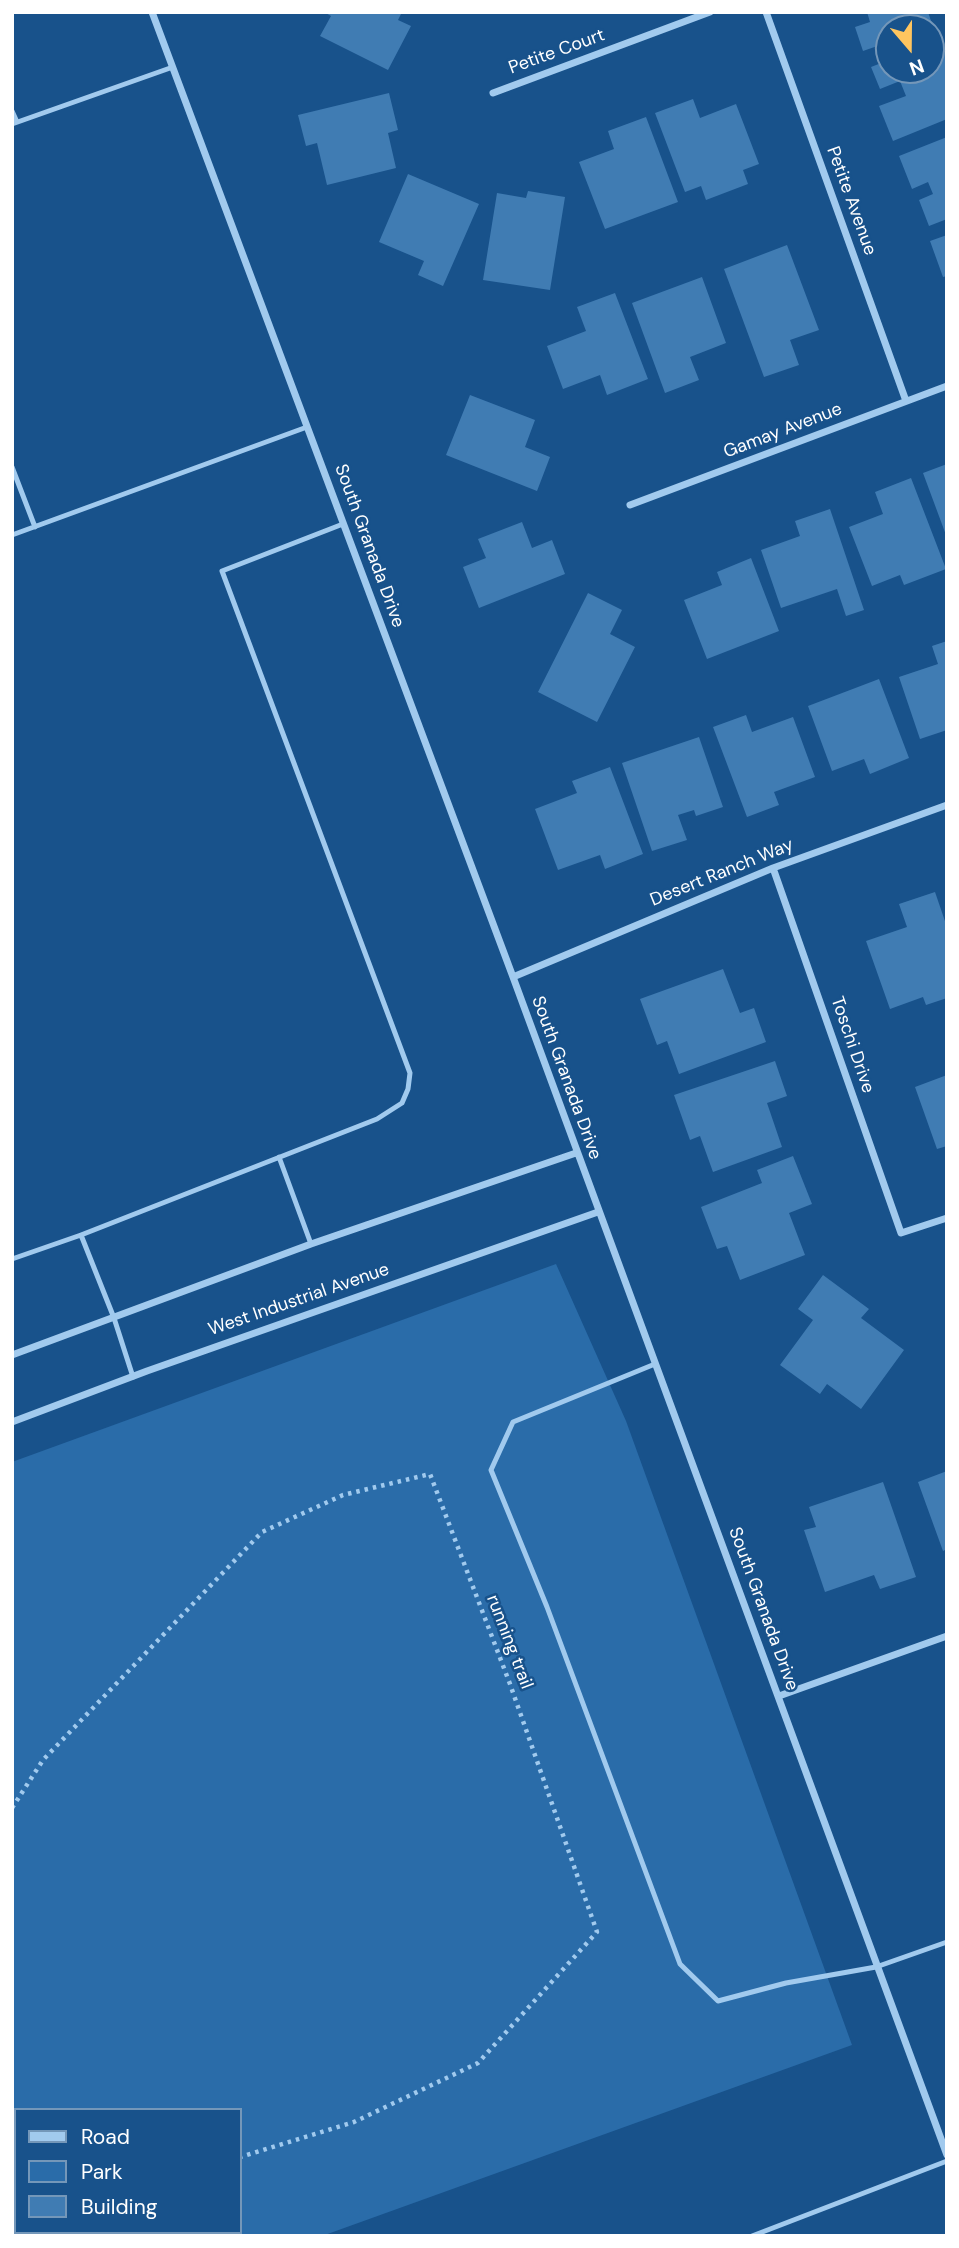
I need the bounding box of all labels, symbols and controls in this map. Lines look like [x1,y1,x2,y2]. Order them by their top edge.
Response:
north arrow [875,14,945,84]
street label: Petite Court [506,25,608,79]
text: N [906,53,927,81]
street label: Petite Avenue [821,144,881,258]
street label: Gamay Avenue [721,399,845,463]
street label: South Granada Drive [329,461,409,631]
street label: Desert Ranch Way [647,834,797,912]
street label: South Granada Drive [526,993,606,1163]
street label: Toschi Drive [825,994,879,1096]
street label: West Industrial Avenue [206,1259,392,1341]
street label: South Granada Drive [723,1524,803,1694]
street label: running trail [481,1592,537,1692]
legend [14,2108,242,2234]
text: Road [81,2123,130,2151]
text: Park [81,2158,122,2186]
text: Building [81,2193,157,2221]

